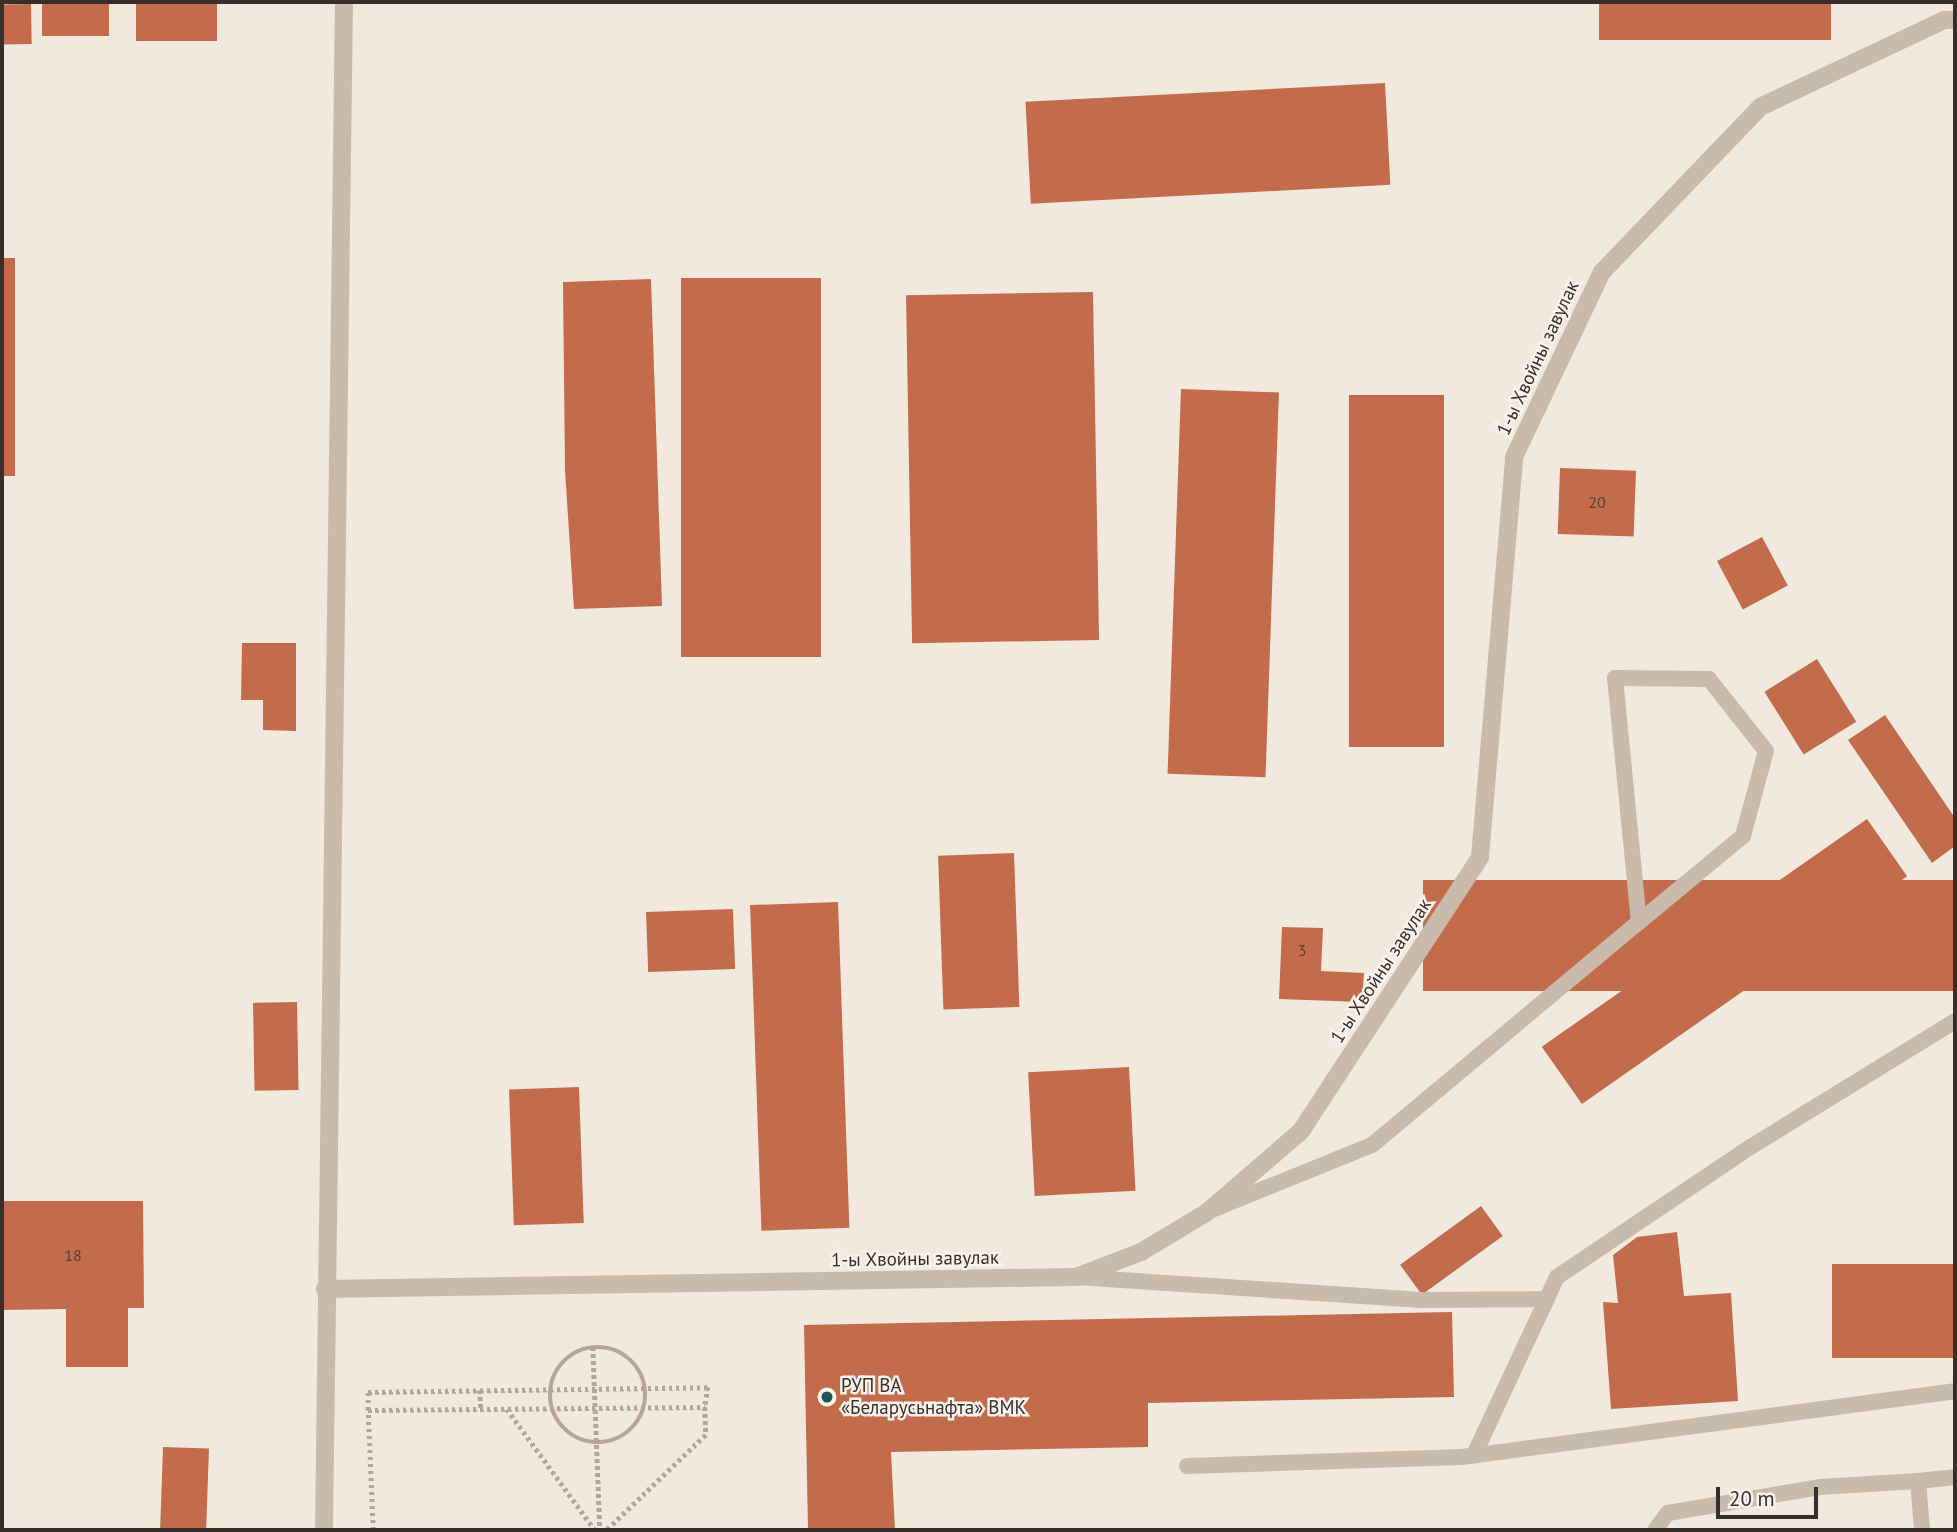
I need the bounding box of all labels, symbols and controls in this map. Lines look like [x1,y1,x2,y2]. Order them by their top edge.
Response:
street label: 1-ы Хвойны завулак [1492,277,1584,439]
house number: 20 [1588,492,1606,512]
street label: 1-ы Хвойны завулак [1326,894,1436,1048]
house number: 3 [1298,940,1306,960]
house number: 18 [64,1245,82,1265]
street label: 1-ы Хвойны завулак [831,1246,999,1272]
place label: РУП ВА «Беларусьнафта» ВМК [841,1375,1026,1419]
marker: РУП ВА «Беларусьнафта» ВМК [819,1389,835,1405]
scale bar [1719,1472,1820,1516]
text: 20 m [1729,1485,1775,1512]

